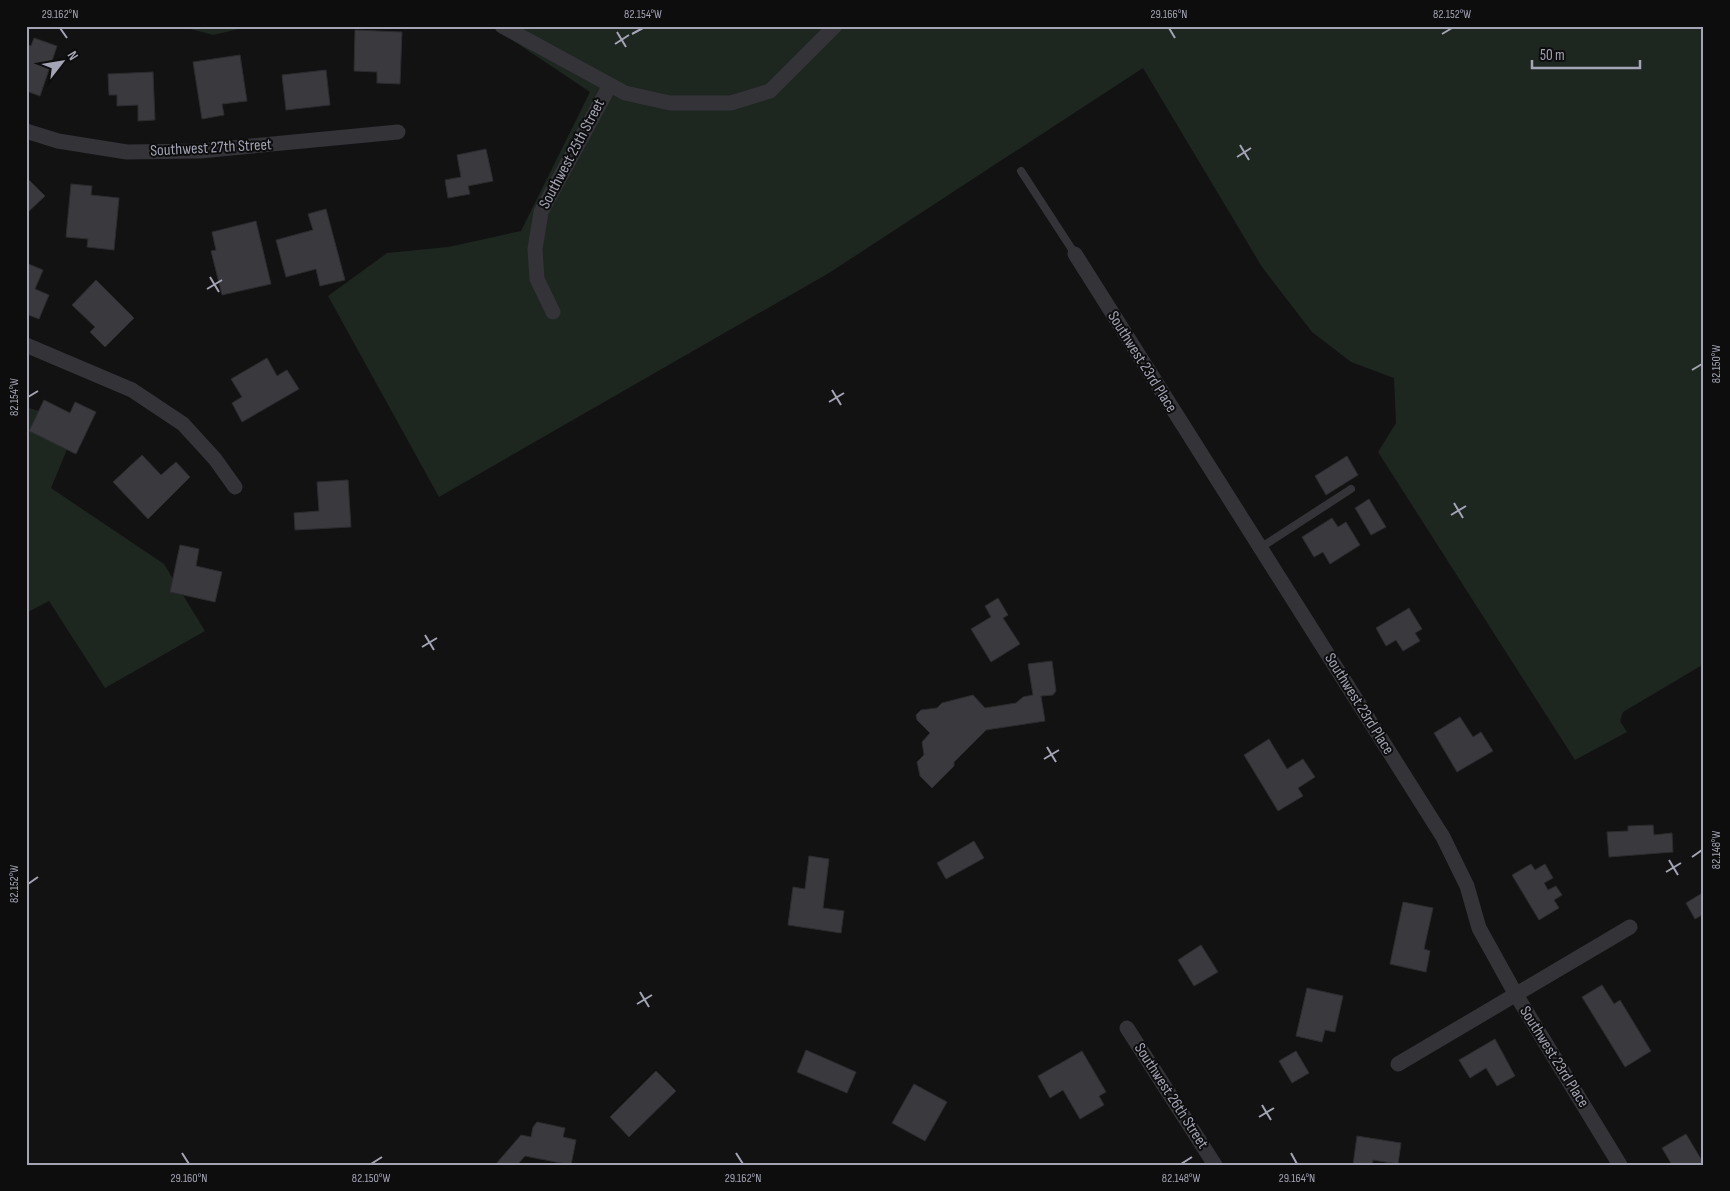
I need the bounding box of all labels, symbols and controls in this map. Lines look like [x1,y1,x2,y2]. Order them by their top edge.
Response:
text: 29.162°N [42,7,78,22]
text: 82.154°W [624,7,662,22]
text: 29.166°N [1151,7,1187,22]
text: 82.152°W [1433,7,1471,22]
north arrow [38,38,88,88]
scale bar [1532,38,1640,70]
text: 50 m [1540,46,1565,65]
text: N [64,48,82,63]
street label: Southwest 25th Street [535,96,609,212]
street label: Southwest 27th Street [150,135,272,161]
street label: Southwest 23rd Place [1103,308,1181,416]
text: 82.150°W [1709,345,1724,383]
text: 82.154°W [7,378,22,416]
street label: Southwest 23rd Place [1320,650,1398,758]
text: 82.148°W [1709,831,1724,869]
text: 82.152°W [7,865,22,903]
street label: Southwest 23rd Place [1515,1003,1593,1111]
street label: Southwest 26th Street [1130,1040,1212,1152]
text: 29.160°N [171,1171,207,1186]
text: 82.150°W [352,1171,390,1186]
text: 29.162°N [725,1171,761,1186]
text: 82.148°W [1162,1171,1200,1186]
text: 29.164°N [1279,1171,1315,1186]

